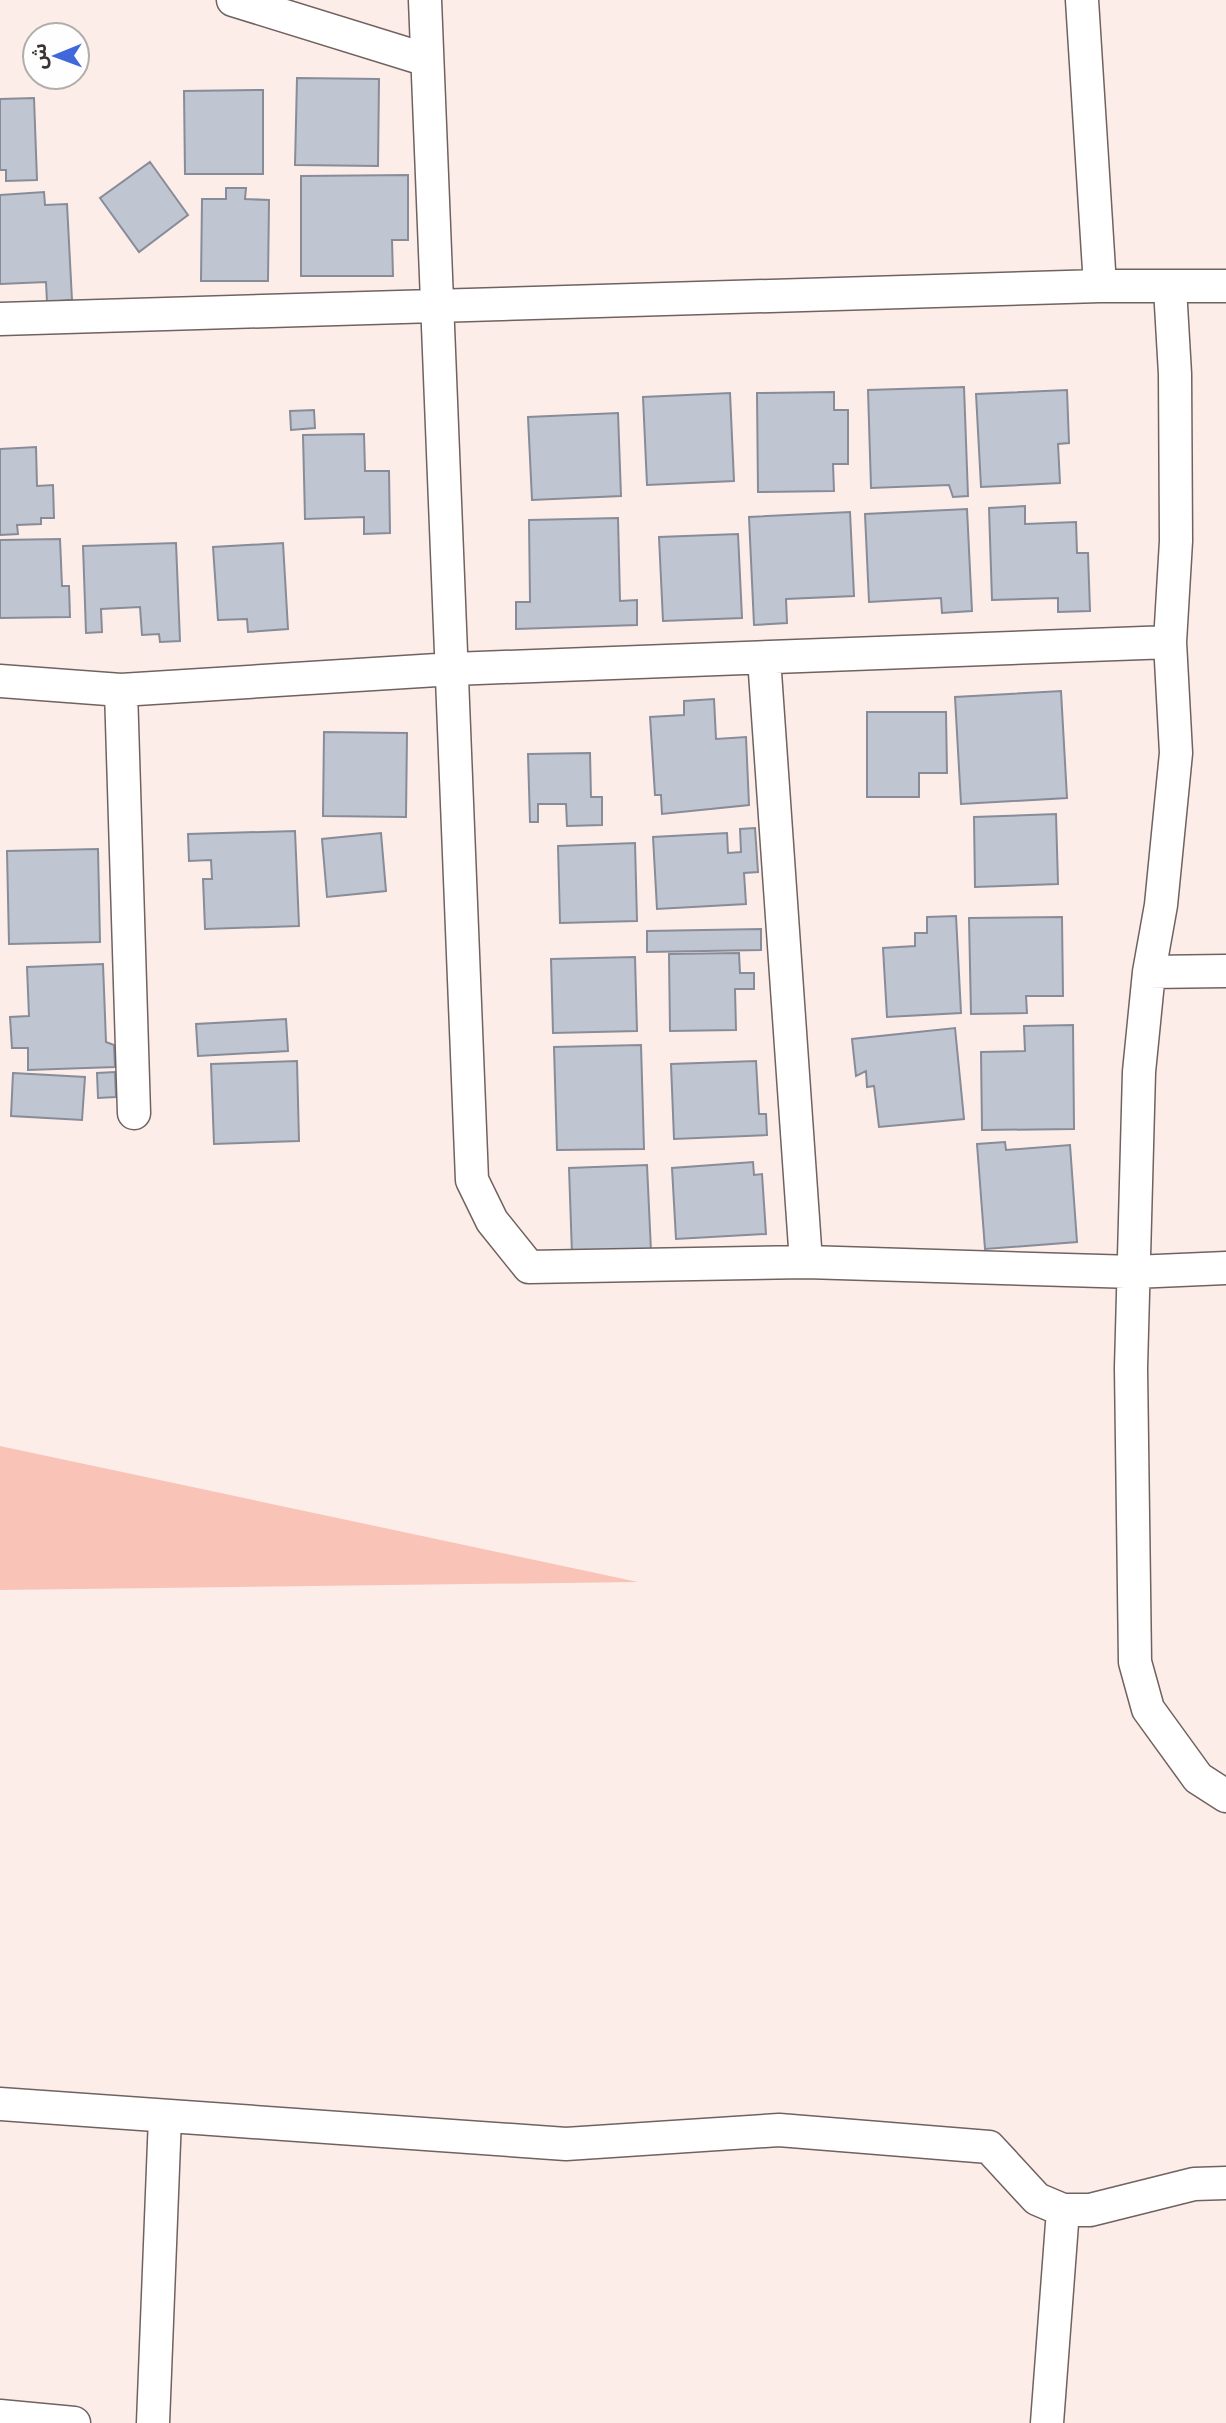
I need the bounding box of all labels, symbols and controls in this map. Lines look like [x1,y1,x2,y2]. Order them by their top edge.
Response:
north arrow [21,21,91,91]
text: ش [27,43,51,70]

